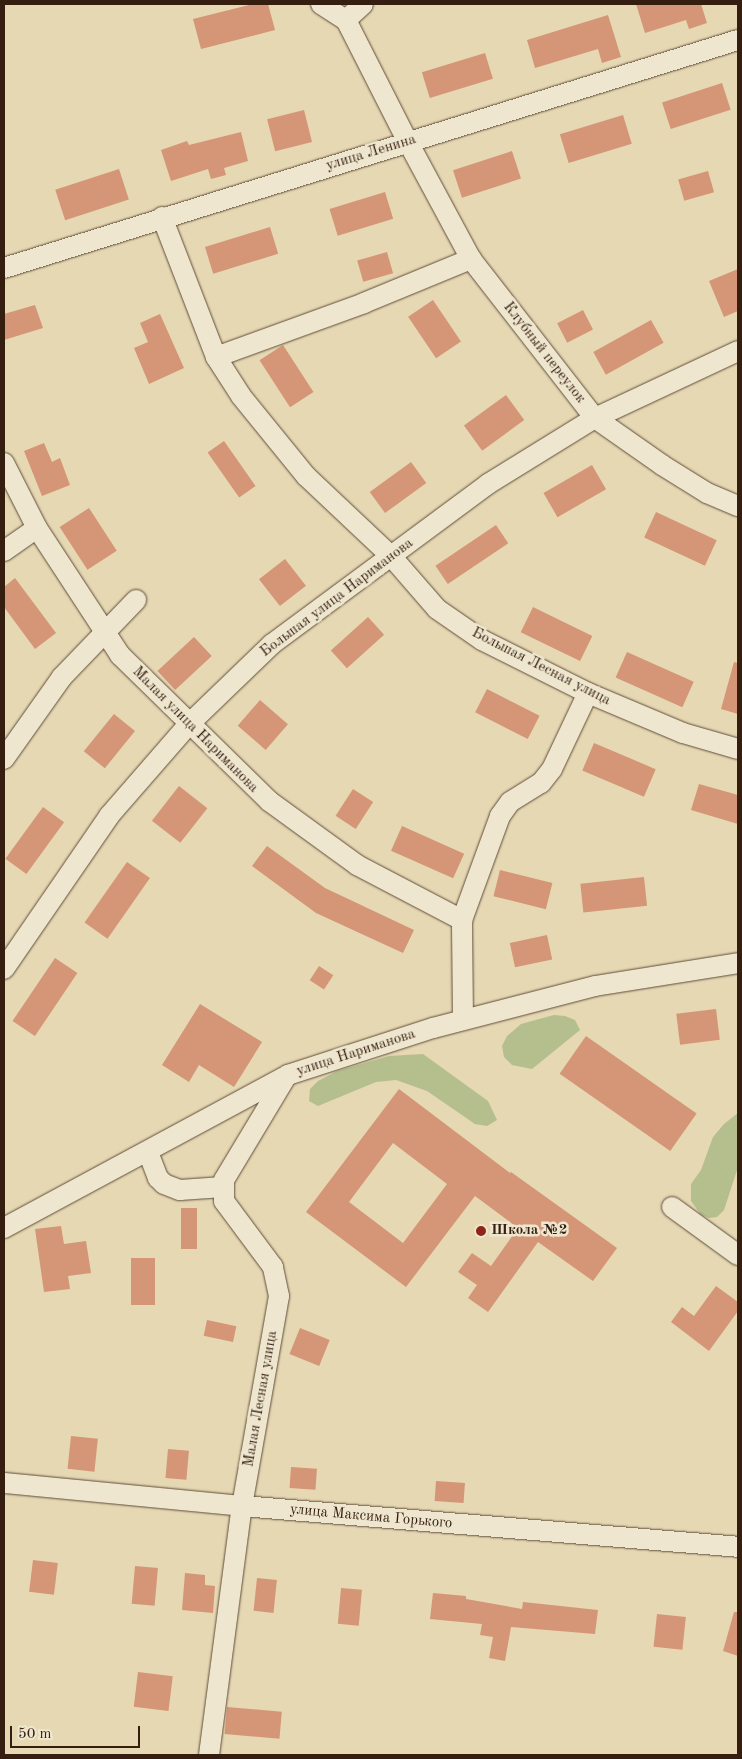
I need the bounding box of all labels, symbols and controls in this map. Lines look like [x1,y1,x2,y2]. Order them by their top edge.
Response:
street label: улица Ленина [324,131,418,175]
street label: Клубный переулок [499,299,589,407]
street label: Большая улица Нариманова [257,535,417,661]
street label: Большая Лесная улица [468,624,614,710]
street label: Малая улица Нариманова [128,663,262,797]
street label: улица Нариманова [294,1025,418,1081]
place label: Школа №2 [491,1222,567,1240]
marker: Школа №2 [475,1225,487,1237]
street label: Малая Лесная улица [240,1329,282,1469]
street label: улица Максима Горького [289,1501,453,1533]
scale bar [12,1716,142,1748]
text: 50 m [18,1727,52,1742]

